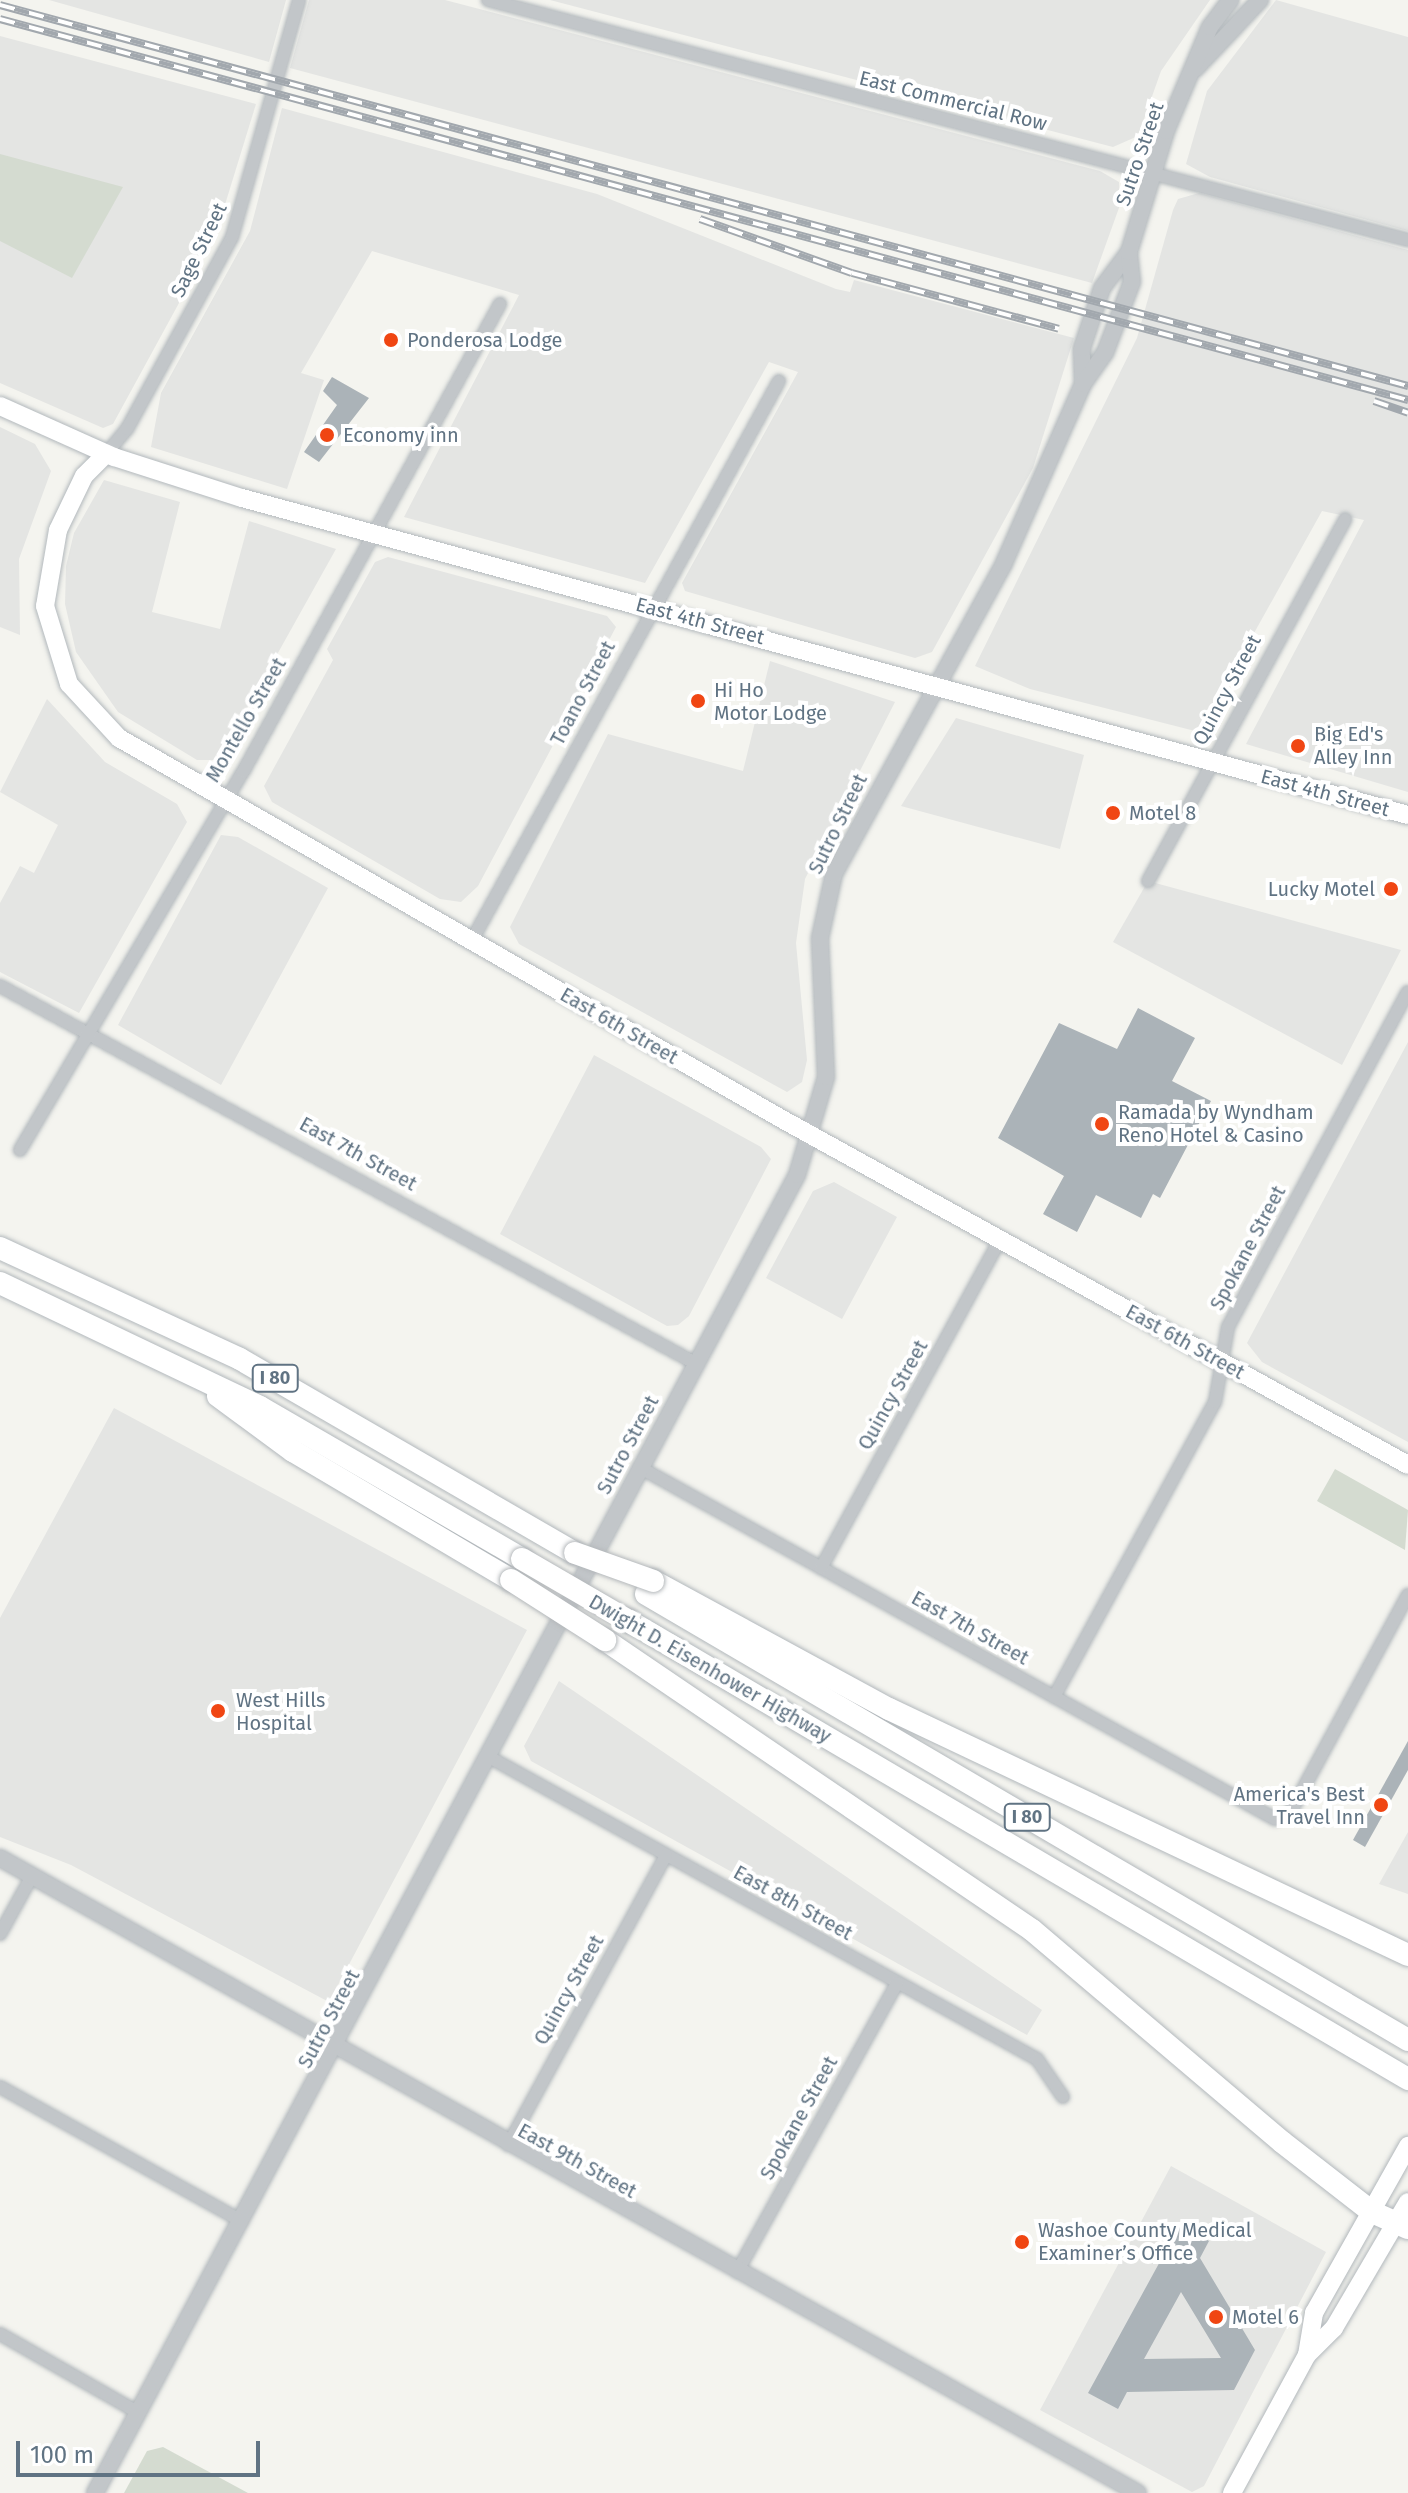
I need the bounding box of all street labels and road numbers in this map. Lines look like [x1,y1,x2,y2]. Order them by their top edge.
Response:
street label: East Commercial Row [857,66,1049,136]
street label: Sutro Street [1111,99,1169,209]
street label: Sage Street [166,199,232,301]
street label: East 4th Street [633,592,767,650]
street label: Quincy Street [1188,631,1266,749]
street label: Toano Street [546,637,620,749]
street label: Montello Street [201,654,291,786]
street label: East 4th Street [1258,764,1392,822]
street label: Sutro Street [804,770,872,878]
street label: East 6th Street [556,983,682,1069]
street label: East 7th Street [295,1112,421,1196]
street label: Spokane Street [1205,1182,1291,1314]
street label: East 6th Street [1121,1299,1249,1385]
street label: Quincy Street [853,1336,933,1454]
road number: I 80 [251,1364,299,1392]
street label: Sutro Street [592,1392,664,1498]
street label: East 7th Street [907,1586,1033,1670]
street label: Dwight D. Eisenhower Highway [585,1590,835,1748]
road number: I 80 [1003,1803,1051,1831]
street label: East 8th Street [729,1860,857,1946]
street label: Quincy Street [529,1931,609,2049]
street label: Sutro Street [293,1966,365,2072]
street label: Spokane Street [755,2052,843,2184]
street label: East 9th Street [513,2119,641,2203]

